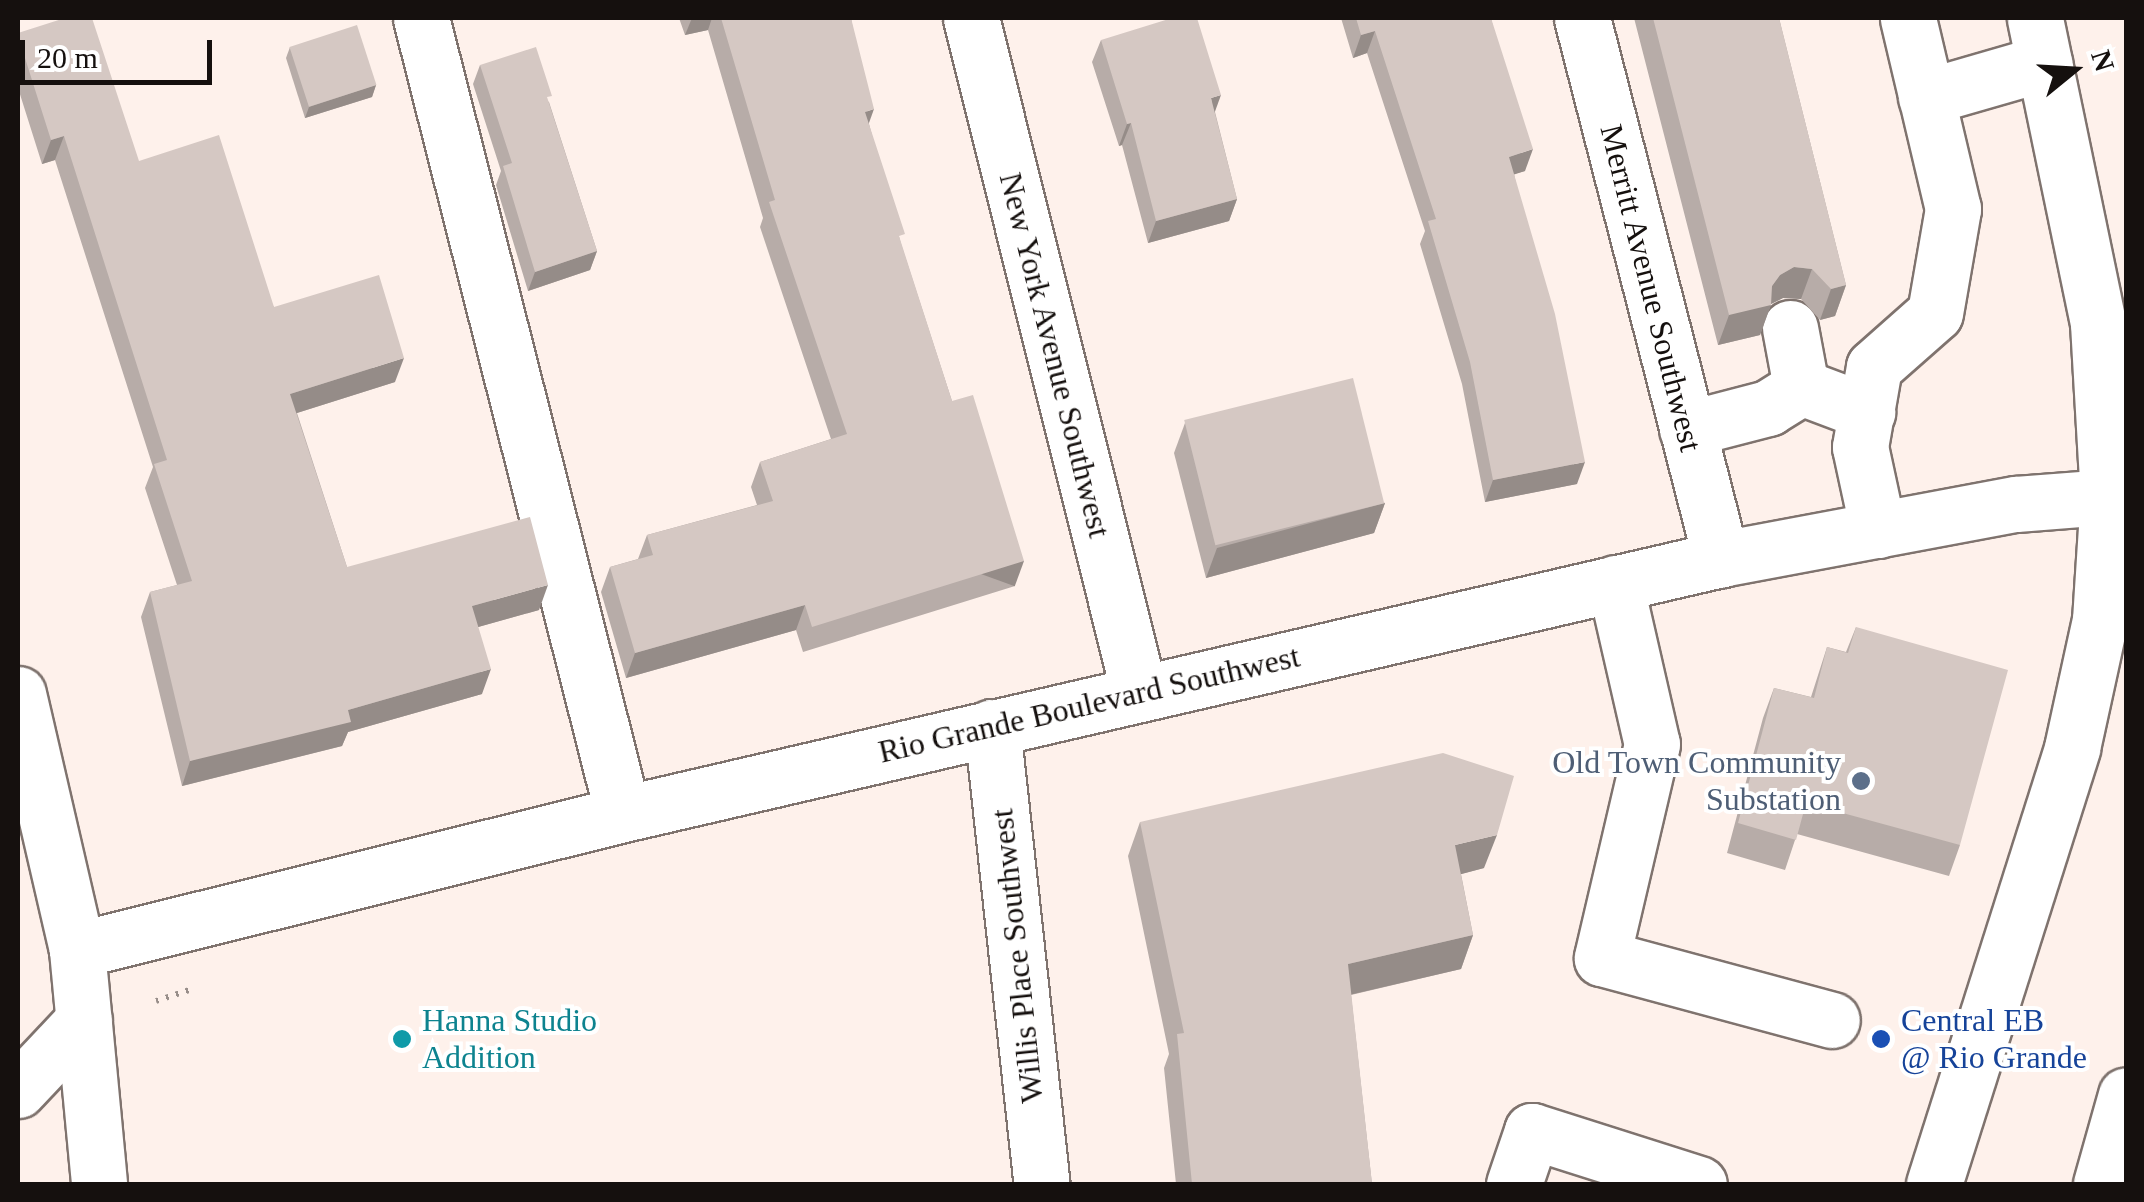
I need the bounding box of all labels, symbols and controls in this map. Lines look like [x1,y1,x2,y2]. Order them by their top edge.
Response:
scale bar [25,20,218,82]
north arrow [2024,20,2124,120]
text: 20 m [37,41,98,74]
text: N [2085,46,2121,75]
street label: Merritt Avenue Southwest [1592,120,1710,456]
street label: New York Avenue Southwest [991,167,1119,543]
street label: Rio Grande Boulevard Southwest [875,637,1303,771]
place label: Old Town Community Substation [1552,744,1841,819]
marker: Old Town Community Substation [1850,770,1872,792]
street label: Willis Place Southwest [982,807,1052,1105]
place label: Hanna Studio Addition [422,1002,597,1077]
place label: Central EB @ Rio Grande [1901,1002,2087,1077]
marker: Hanna Studio Addition [391,1028,413,1050]
marker: Central EB @ Rio Grande [1870,1028,1892,1050]

